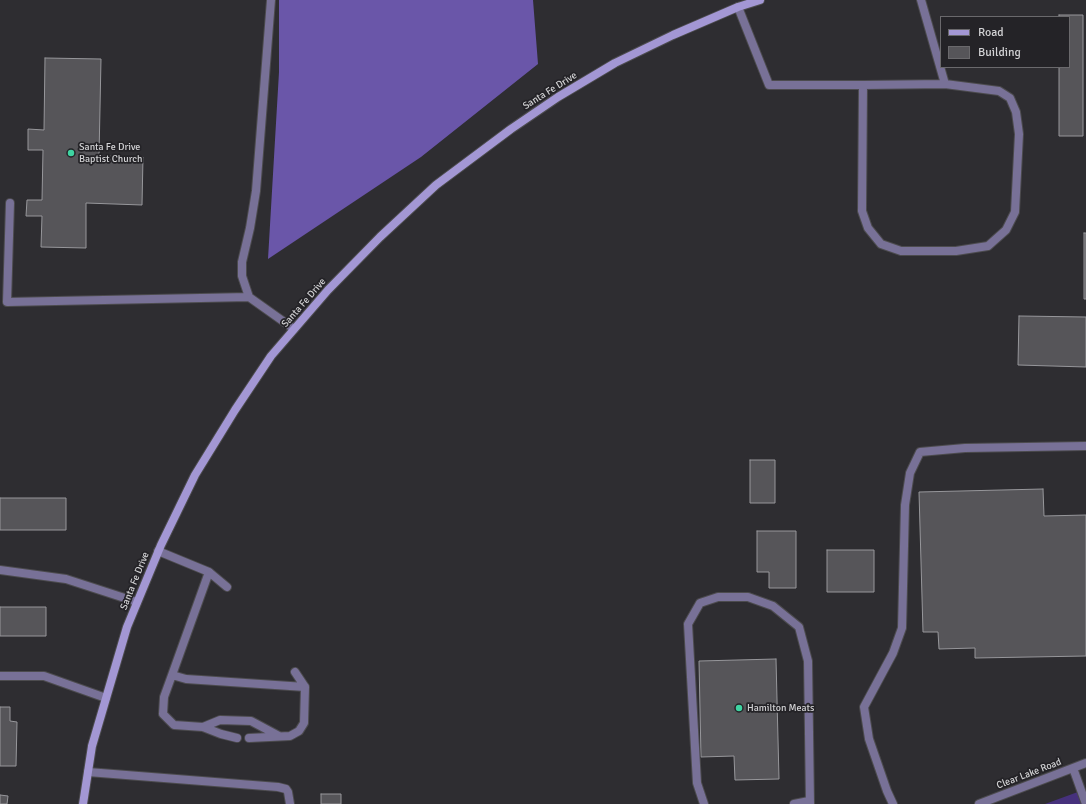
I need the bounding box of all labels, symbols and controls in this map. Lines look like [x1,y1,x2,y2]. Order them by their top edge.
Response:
legend [940,16,1070,68]
text: Road [978,25,1004,40]
text: Building [978,45,1021,60]
street label: Santa Fe Drive [521,70,579,112]
place label: Santa Fe Drive Baptist Church [79,141,142,164]
marker: Santa Fe Drive Baptist Church [66,148,76,158]
street label: Santa Fe Drive [279,276,329,330]
street label: Santa Fe Drive [118,550,152,612]
place label: Hamilton Meats [747,702,814,714]
marker: Hamilton Meats [734,703,744,713]
street label: Clear Lake Road [995,756,1063,792]

